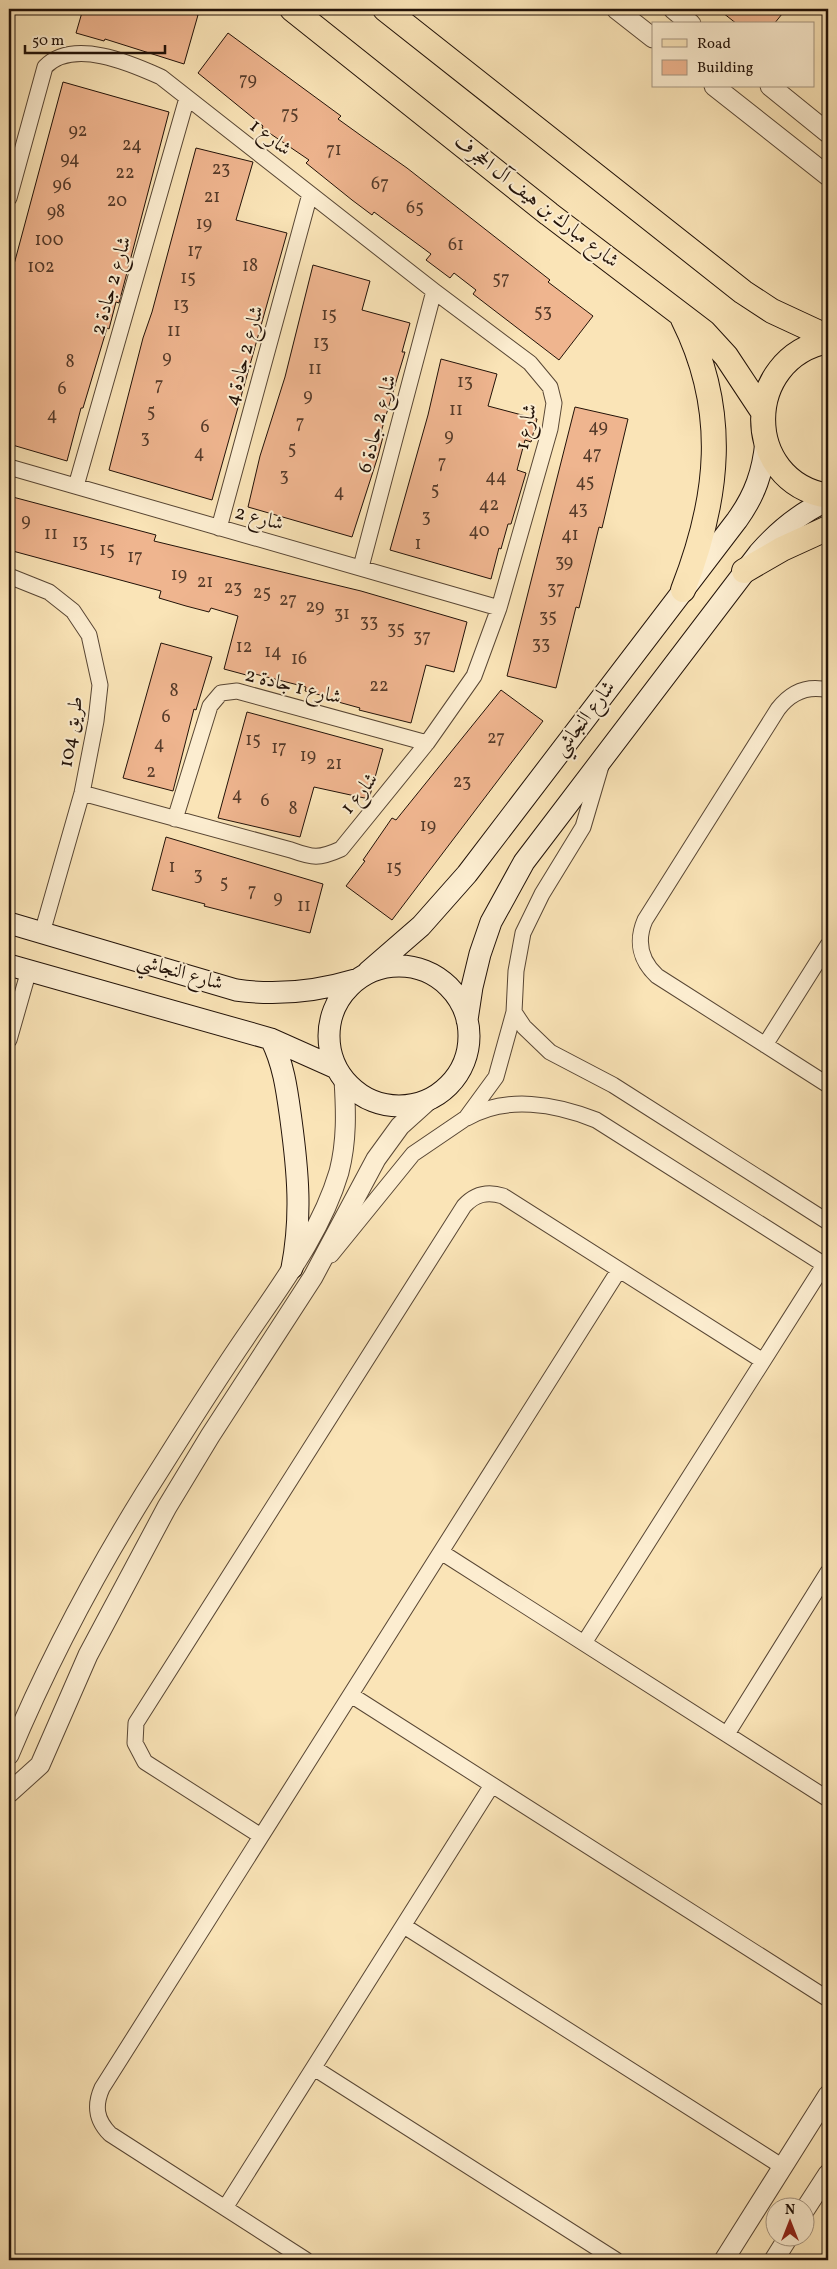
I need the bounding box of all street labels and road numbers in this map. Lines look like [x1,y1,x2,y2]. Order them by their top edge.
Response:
street label: شارع 1 [242,113,297,165]
street label: شارع مبارك بن هيف آل الحجرف [446,129,624,277]
street label: شارع 2 جادة 2 [85,233,141,339]
street label: شارع 2 جادة 4 [218,303,274,410]
street label: شارع 2 جادة 6 [351,372,406,477]
street label: شارع 1 [509,402,547,453]
street label: شارع 2 [231,499,287,541]
street label: شارع 1 جادة 2 [241,662,344,714]
street label: شارع النجاشي [547,675,625,764]
street label: طريق 104 [53,694,91,770]
street label: شارع 1 [334,767,387,822]
street label: شارع النجاشي [133,947,226,1001]

